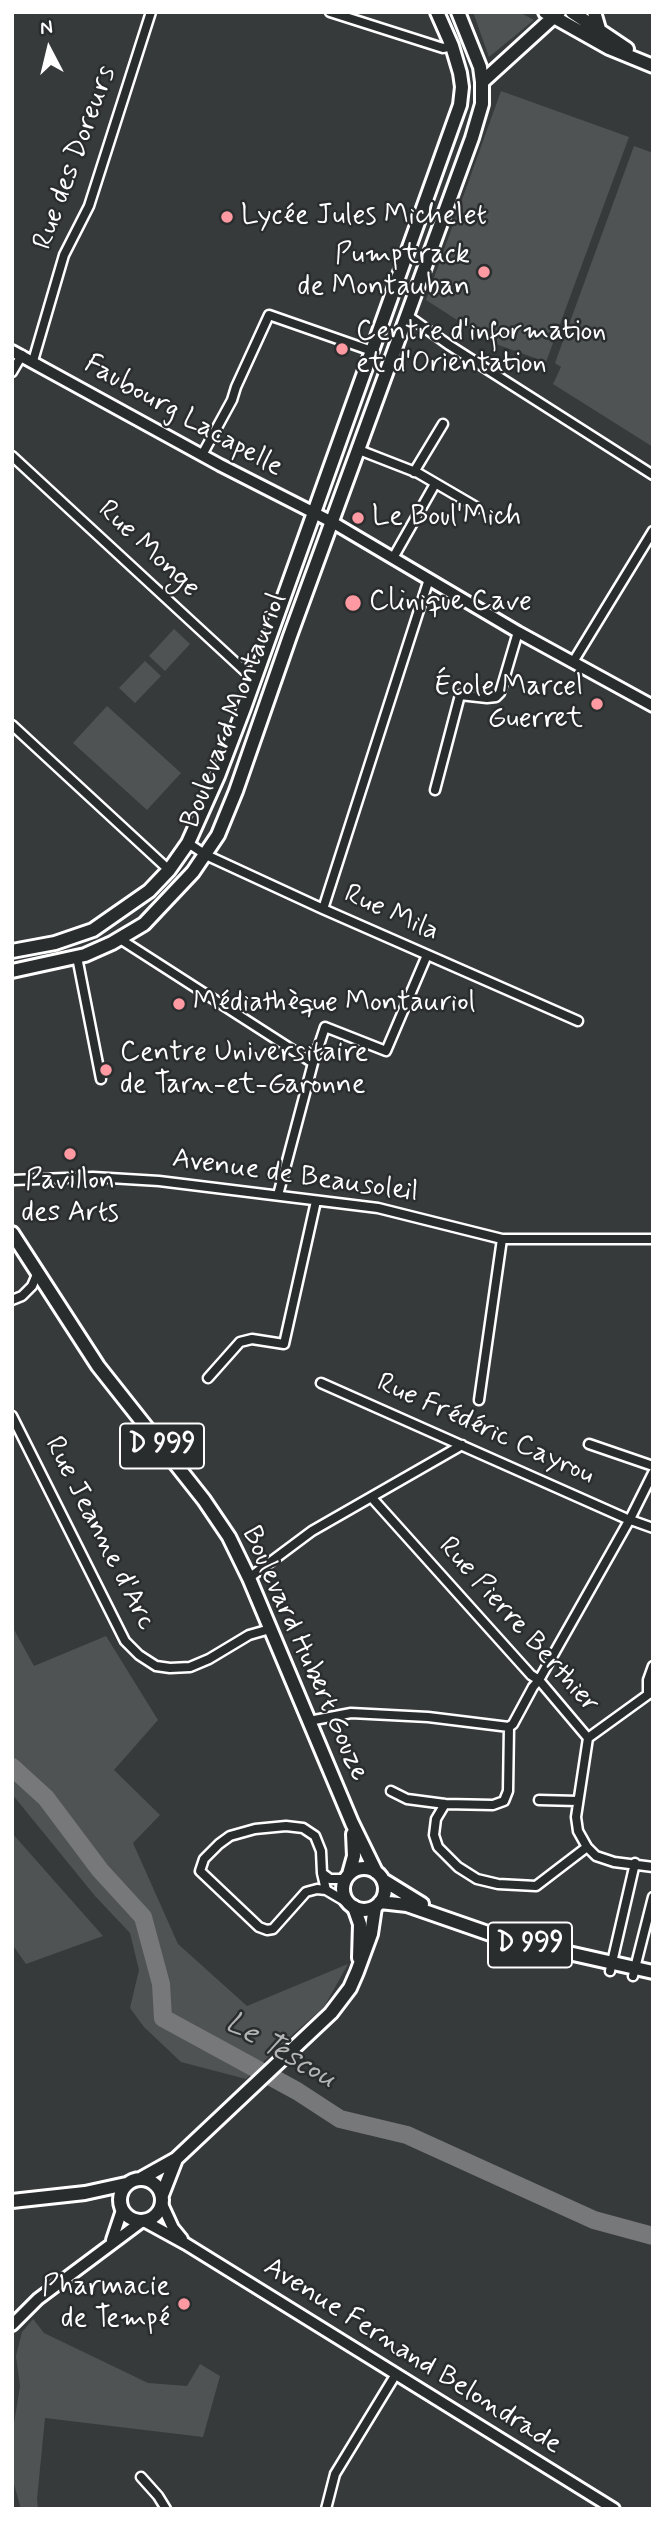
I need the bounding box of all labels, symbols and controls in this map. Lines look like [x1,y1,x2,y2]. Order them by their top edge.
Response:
north arrow [14,14,84,84]
text: N [39,14,54,41]
street label: Rue des Doreurs [27,62,125,254]
place label: Lycée Jules Michelet [241,200,487,234]
marker: Lycée Jules Michelet [219,209,235,225]
place label: Pumptrack de Montauban [298,239,470,305]
marker: Pumptrack de Montauban [476,264,492,280]
place label: Centre d'information et d'Orientation [356,316,606,382]
marker: Centre d'information et d'Orientation [334,341,350,357]
street label: Faubourg Lacapelle [78,348,288,486]
street label: Rue Monge [90,494,206,606]
place label: Le Boul'Mich [372,501,521,535]
marker: Le Boul'Mich [350,510,366,526]
place label: Clinique Cave [369,586,532,620]
street label: Boulevard Montauriol [175,589,295,833]
marker: Clinique Cave [343,593,363,613]
place label: École Marcel Guerret [434,671,583,737]
marker: École Marcel Guerret [589,696,605,712]
street label: Rue Mila [338,878,444,950]
place label: Médiathèque Montauriol [193,987,475,1021]
marker: Médiathèque Montauriol [171,996,187,1012]
place label: Centre Universitaire de Tarn-et-Garonne [120,1037,368,1103]
marker: Centre Universitaire de Tarn-et-Garonne [98,1062,114,1078]
street label: Avenue de Beausoleil [170,1143,420,1211]
marker: Pavillon des Arts [62,1146,78,1162]
place label: Pavillon des Arts [21,1165,119,1231]
street label: Rue Frédéric Cayrou [371,1367,599,1493]
road number: D 999 [120,1424,204,1469]
street label: Rue Jeanne d'Arc [36,1432,162,1636]
street label: Boulevard Hubert Gouze [233,1522,375,1786]
street label: Rue Pierre Berthier [430,1531,606,1721]
road number: D 999 [488,1922,572,1968]
water label: Le Tescou [218,2006,342,2098]
street label: Avenue Fernand Belondrade [257,2251,567,2463]
place label: Pharmacie de Tempé [42,2271,170,2337]
marker: Pharmacie de Tempé [176,2296,192,2312]

